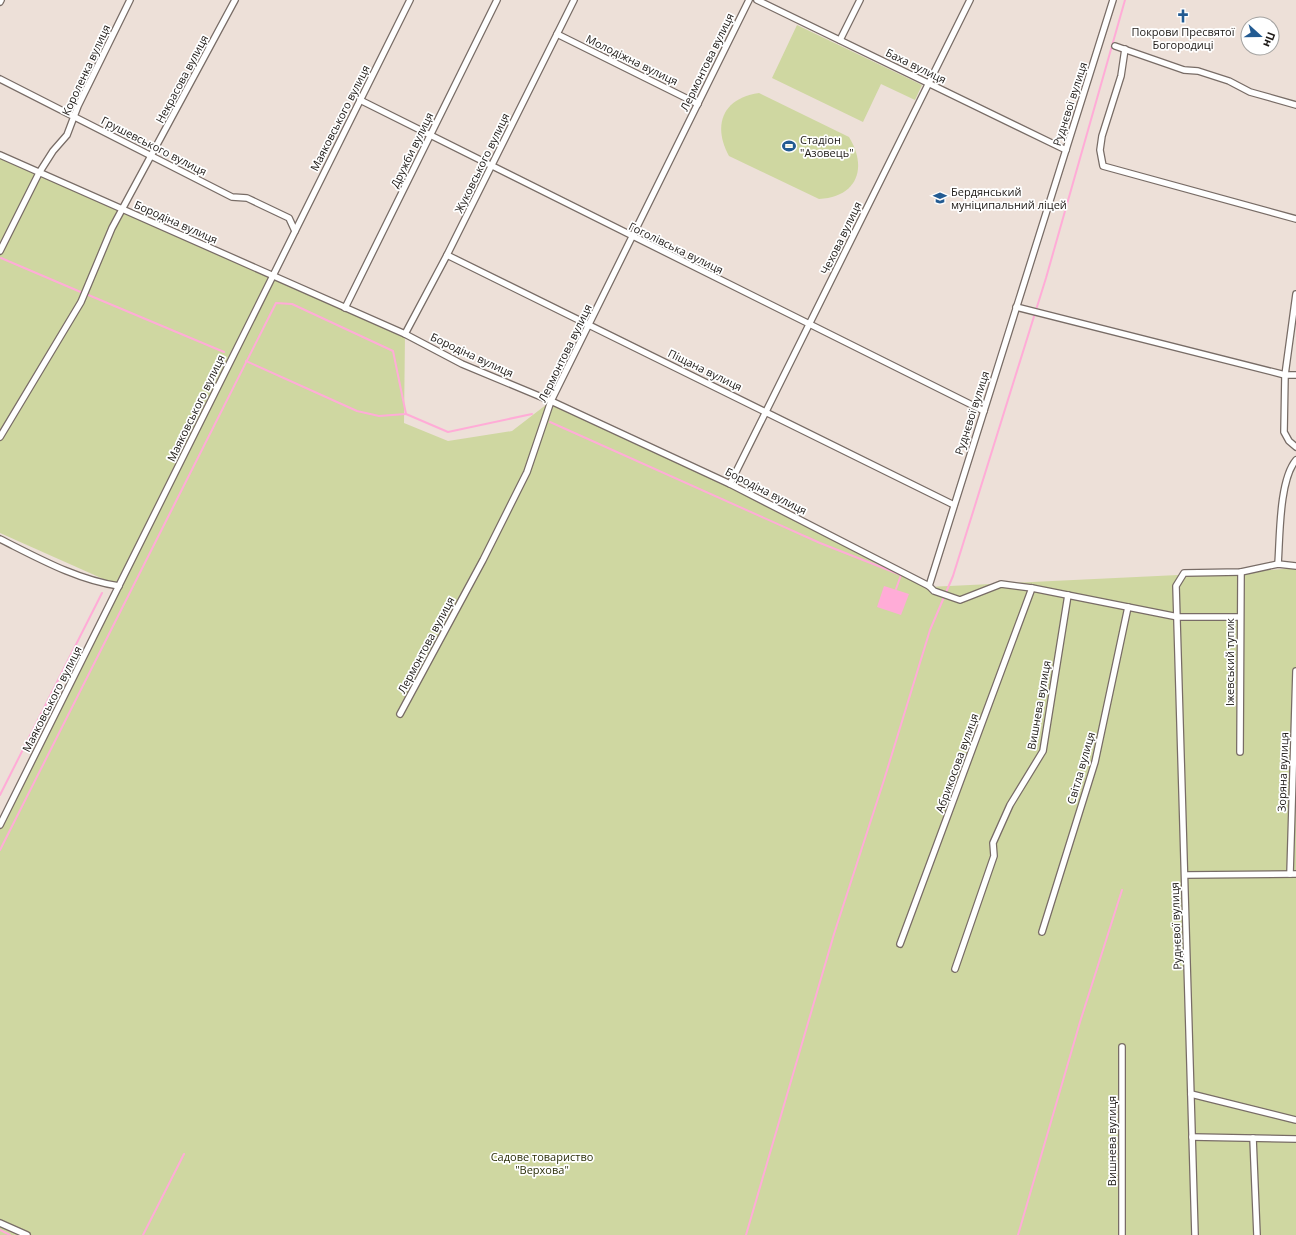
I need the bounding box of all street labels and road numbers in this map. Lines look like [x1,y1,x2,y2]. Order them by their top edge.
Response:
street label: Лермонтова вулиця [676,10,737,113]
street label: Короленка вулиця [58,22,113,118]
street label: Молодіжна вулиця [584,31,681,88]
street label: Некрасова вулиця [152,32,211,126]
street label: Баха вулиця [883,44,949,87]
street label: Руднєвої вулиця [1049,60,1090,148]
street label: Маяковського вулиця [306,62,373,173]
street label: Дружби вулиця [387,109,436,190]
street label: Жуковського вулиця [451,110,512,215]
street label: Грушевського вулиця [99,112,210,179]
street label: Бородіна вулиця [132,196,220,247]
street label: Чехова вулиця [816,199,865,277]
street label: Гоголівська вулиця [626,218,726,277]
street label: Лермонтова вулиця [534,301,595,404]
street label: Бородіна вулиця [428,329,516,380]
street label: Піщана вулиця [666,345,745,394]
street label: Маяковського вулиця [163,352,228,464]
street label: Руднєвої вулиця [951,369,992,457]
street label: Бородіна вулиця [723,463,810,518]
street label: Лермонтова вулиця [394,594,457,696]
street label: Іжевський тупик [1222,618,1237,706]
street label: Маяковського вулиця [18,643,85,754]
street label: Вишнева вулиця [1023,659,1054,751]
street label: Абрикосова вулиця [932,711,981,815]
street label: Світла вулиця [1063,730,1098,806]
street label: Зоряна вулиця [1274,732,1291,812]
street label: Руднєвої вулиця [1166,882,1185,970]
street label: Вишнева вулиця [1104,1096,1119,1186]

